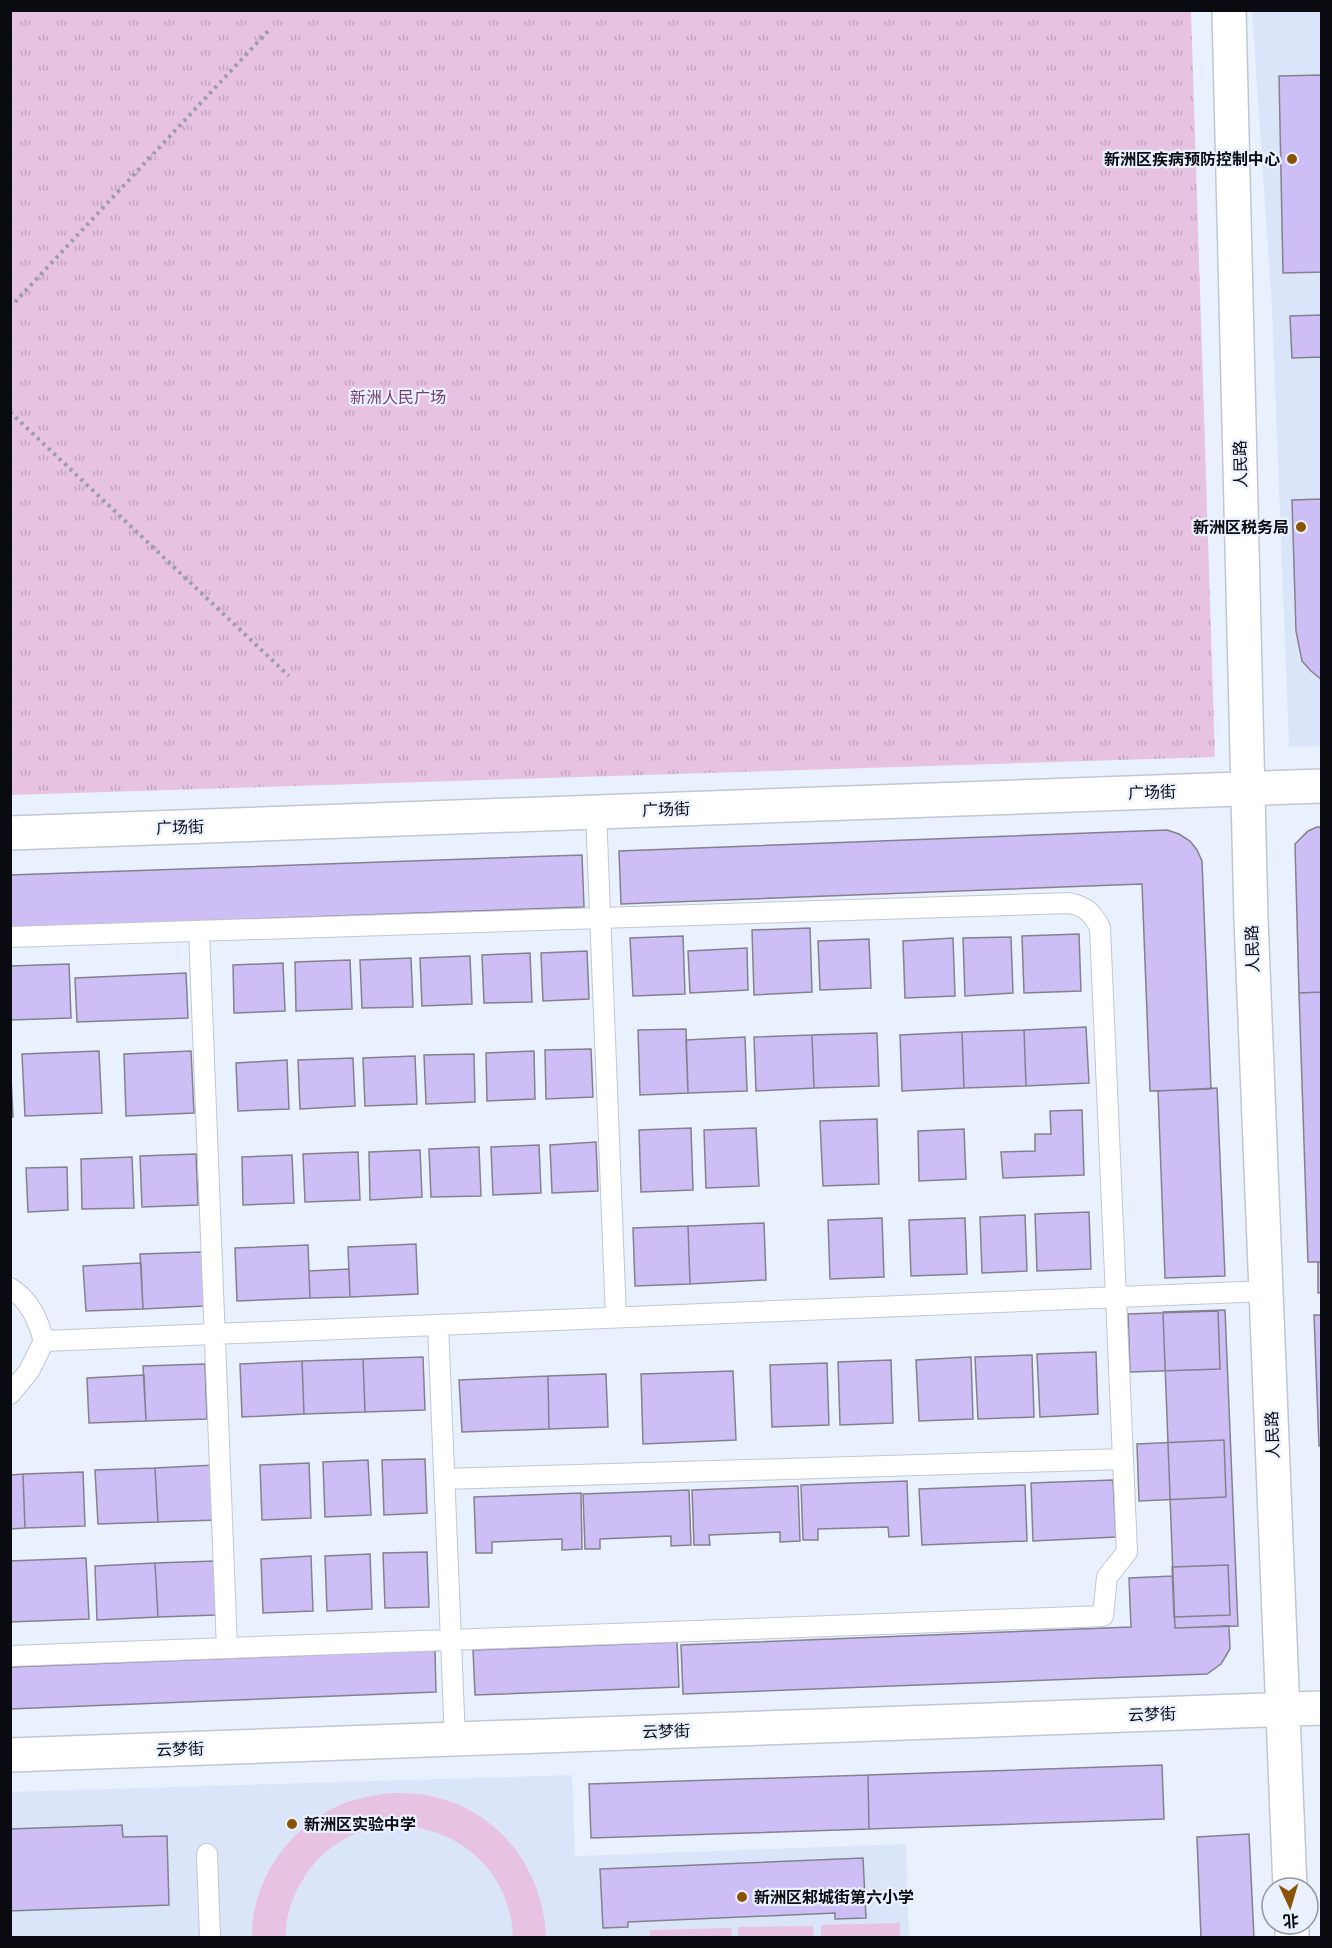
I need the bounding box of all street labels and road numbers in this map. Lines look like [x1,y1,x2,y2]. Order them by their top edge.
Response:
street label: 人民路 [1231,440,1250,488]
street label: 广场街 [1128,782,1176,803]
street label: 广场街 [642,799,690,820]
street label: 广场街 [156,817,204,838]
street label: 人民路 [1242,925,1263,973]
street label: 人民路 [1262,1411,1283,1459]
street label: 云梦街 [1128,1704,1176,1725]
street label: 云梦街 [642,1721,690,1742]
street label: 云梦街 [156,1739,204,1760]

